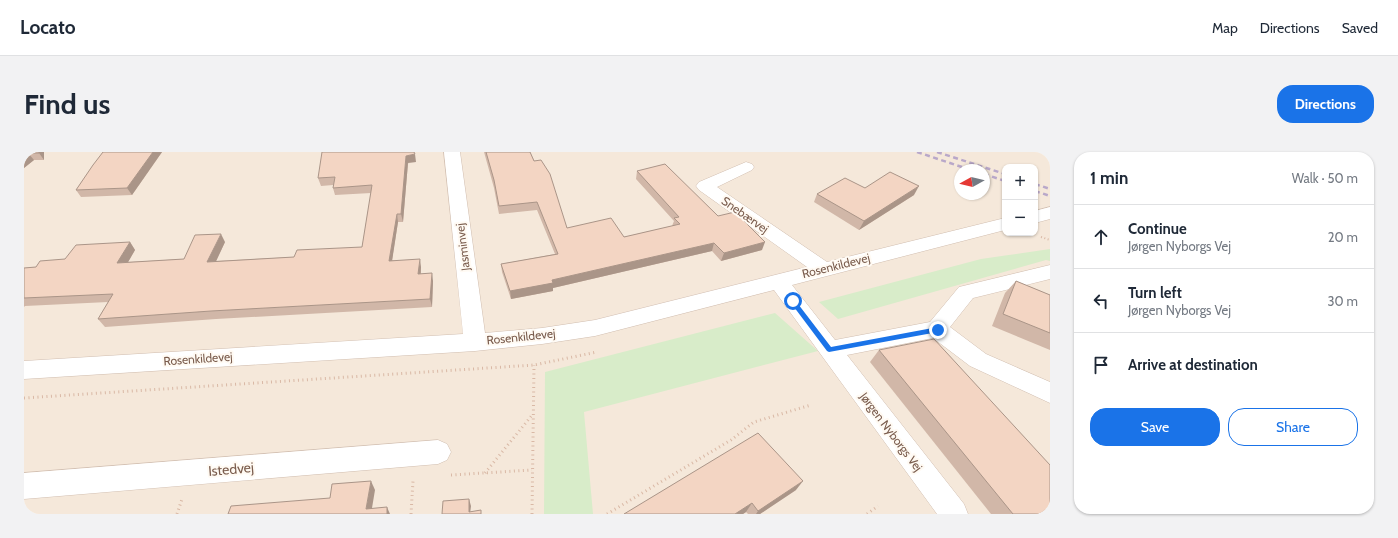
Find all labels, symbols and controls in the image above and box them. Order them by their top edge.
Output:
text: Locato [20,16,76,39]
text: Map [1212,19,1238,37]
text: Directions [1260,19,1320,37]
text: Saved [1342,19,1378,37]
button: Directions [1277,85,1374,123]
text: Find us [24,87,110,121]
north arrow [954,164,990,200]
map controls [1002,164,1038,236]
button: + [1002,164,1038,200]
text: 1 min [1090,168,1128,188]
text: Walk · 50 m [1292,170,1358,186]
street label: Snebærvej [719,193,772,236]
button: − [1002,200,1038,236]
text: Continue [1128,220,1187,238]
street label: Jasminvej [452,222,473,273]
icon: ahead [1090,226,1112,248]
text: 20 m [1328,229,1358,245]
text: Jørgen Nyborgs Vej [1128,238,1231,254]
street label: Rosenkildevej [800,250,871,281]
text: Turn left [1128,284,1182,302]
icon: left [1090,290,1112,312]
route start [784,292,802,310]
text: 30 m [1328,293,1358,309]
text: Jørgen Nyborgs Vej [1128,302,1231,318]
route end [929,321,947,339]
street label: Rosenkildevej [486,325,556,348]
street label: Rosenkildevej [163,349,233,368]
icon: arrive [1090,354,1112,376]
text: Arrive at destination [1128,356,1258,374]
street label: Jørgen Nyborgs Vej [856,388,926,474]
button: Save [1090,408,1220,446]
button: Share [1228,408,1358,446]
street label: Istedvej [207,458,255,480]

